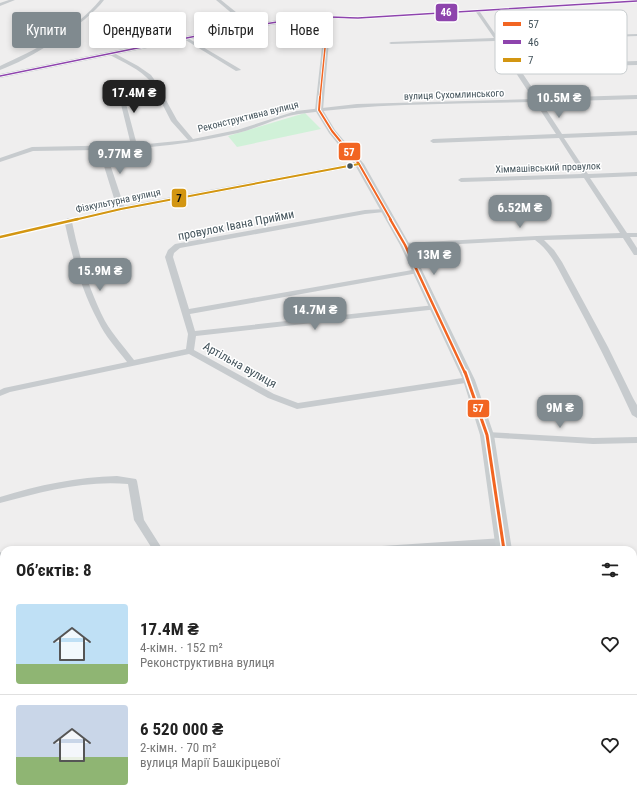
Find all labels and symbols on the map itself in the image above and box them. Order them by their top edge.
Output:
line badge: 46 [435,3,458,22]
text: 46 [440,6,452,19]
legend [495,10,627,74]
text: 57 [528,18,539,31]
text: 46 [528,36,539,49]
text: 7 [528,54,533,67]
pin: 17.4M ₴ [97,80,171,114]
pin: 10.5M ₴ [522,85,596,119]
street label: вулиця Сухомлинського [404,87,504,102]
street label: Реконструктивна вулиця [197,99,300,134]
pin: 9.77M ₴ [83,141,157,175]
line badge: 57 [338,142,361,161]
text: 57 [343,146,355,159]
street label: Хіммашівський провулок [495,160,601,175]
unlabelled marker [345,161,355,171]
street label: Фізкультурна вулиця [74,185,162,215]
line badge: 7 [171,188,187,208]
text: 7 [176,192,182,205]
pin: 6.52M ₴ [483,195,557,229]
street label: провулок Івана Прийми [177,207,295,243]
pin: 13M ₴ [406,242,462,276]
pin: 15.9M ₴ [63,258,137,292]
pin: 14.7M ₴ [278,297,352,331]
street label: Артільна вулиця [201,339,279,391]
pin: 9M ₴ [536,395,584,429]
line badge: 57 [467,399,490,418]
text: 57 [472,402,484,415]

